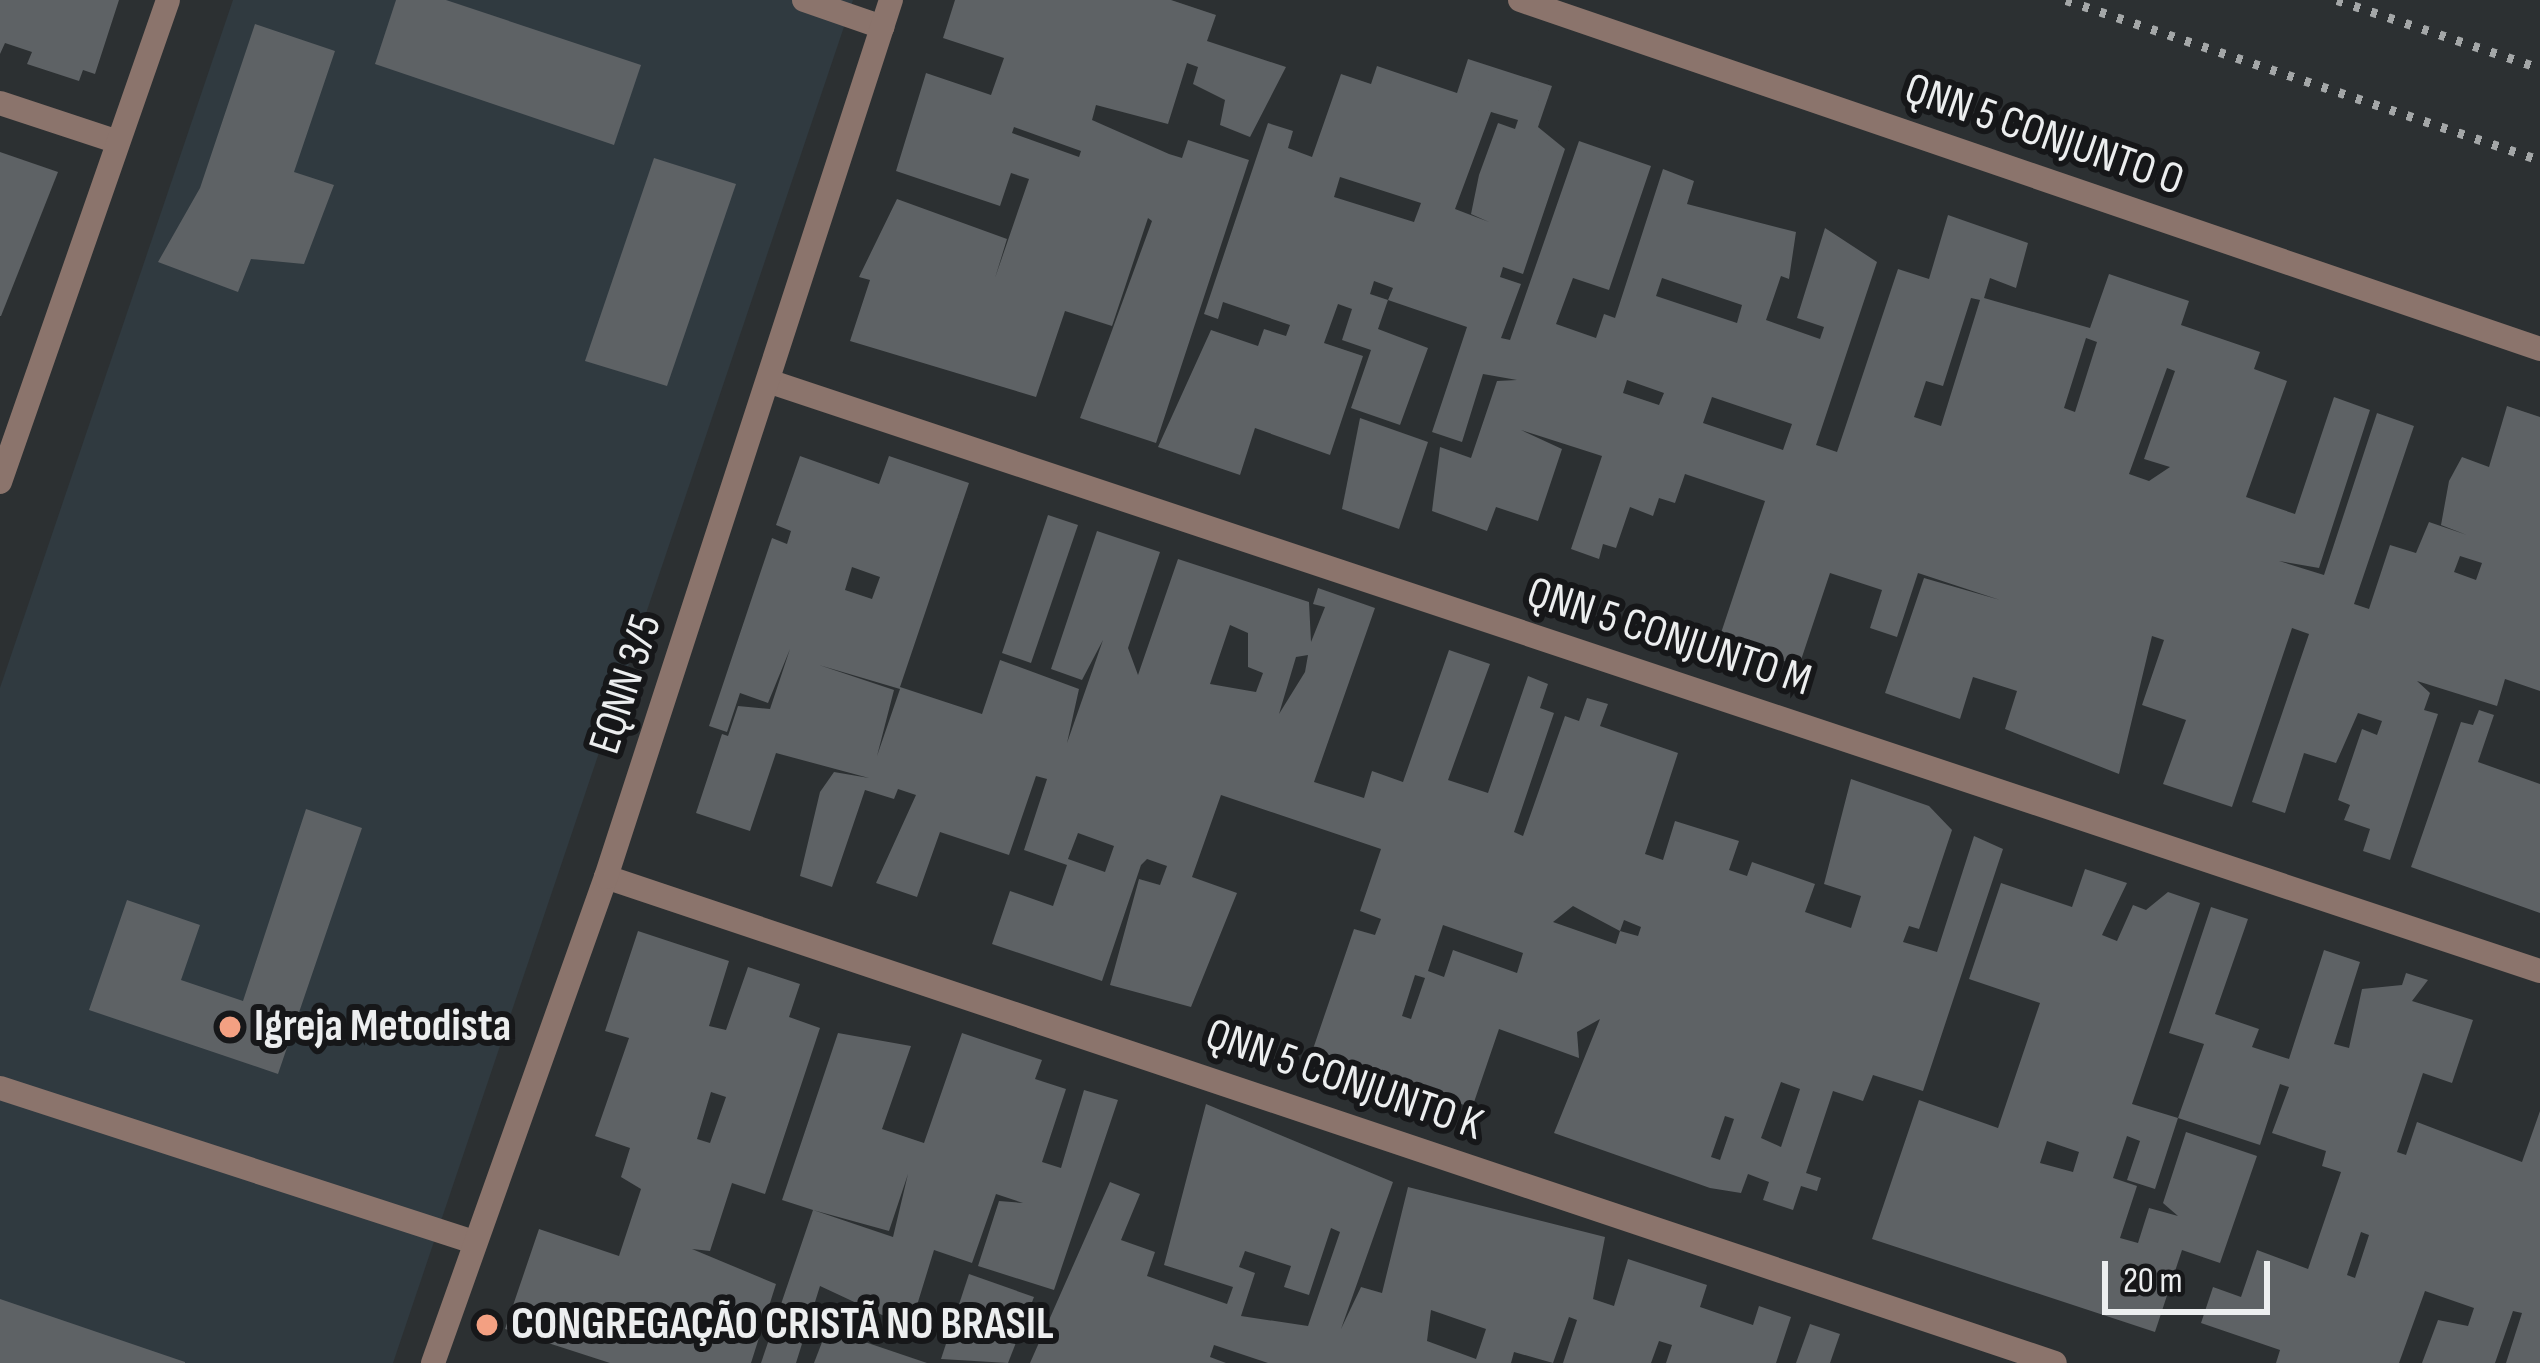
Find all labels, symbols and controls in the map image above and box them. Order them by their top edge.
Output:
street label: QNN 5 CONJUNTO O [1898,62,2190,208]
street label: QNN 5 CONJUNTO M [1520,566,1818,708]
street label: EQNN 3/5 [578,608,674,760]
place label: Igreja Metodista [254,1000,511,1054]
street label: QNN 5 CONJUNTO K [1199,1007,1489,1153]
marker: Igreja Metodista [217,1014,243,1040]
scale bar [2108,1237,2276,1311]
text: 20 m [2123,1260,2183,1303]
place label: CONGREGAÇÃO CRISTÃ NO BRASIL [511,1298,1054,1352]
marker: CONGREGAÇÃO CRISTÃ NO BRASIL [474,1312,500,1338]

